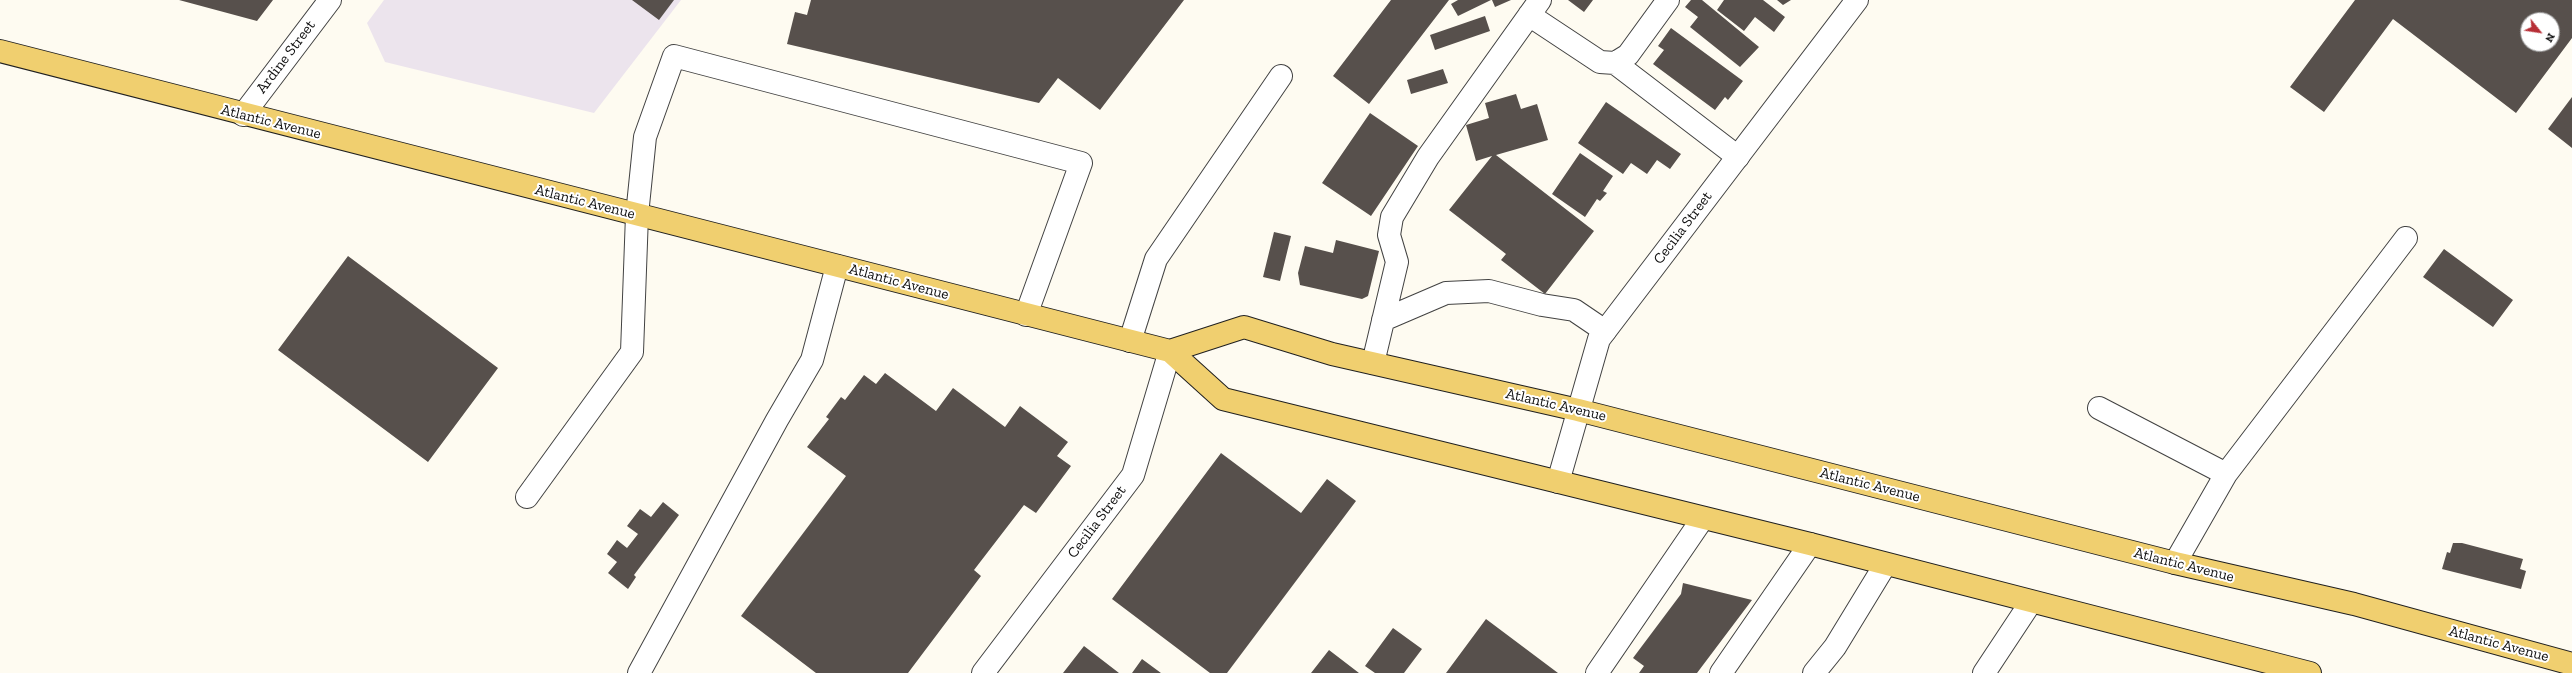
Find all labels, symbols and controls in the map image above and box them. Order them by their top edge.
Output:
north arrow [2520,12,2560,52]
street label: Ardine Street [253,17,319,97]
text: N [2542,31,2558,45]
street label: Atlantic Avenue [219,101,323,143]
street label: Atlantic Avenue [533,181,637,223]
street label: Cecilia Street [1650,188,1716,268]
street label: Atlantic Avenue [847,260,951,304]
street label: Atlantic Avenue [1504,385,1608,425]
street label: Atlantic Avenue [1818,464,1922,506]
street label: Cecilia Street [1064,482,1130,562]
street label: Atlantic Avenue [2132,544,2236,586]
street label: Atlantic Avenue [2447,622,2551,666]

